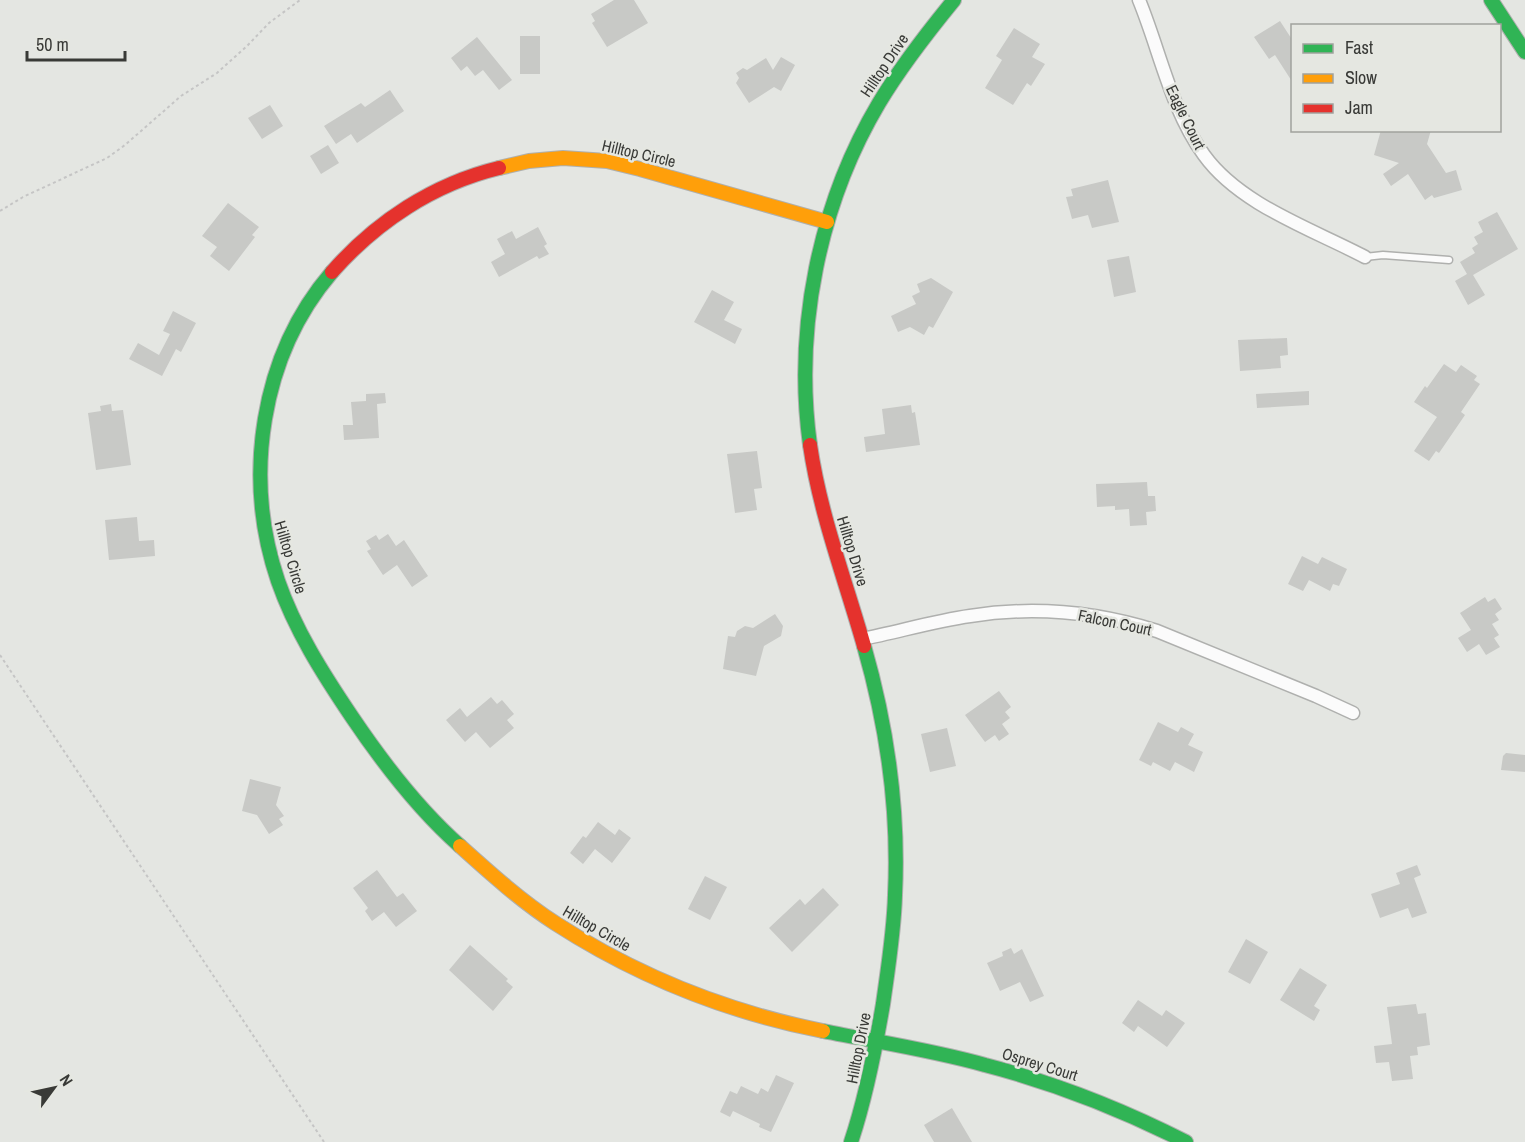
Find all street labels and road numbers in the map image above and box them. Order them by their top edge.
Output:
street label: Hilltop Drive [855,29,913,101]
street label: Eagle Court [1161,81,1211,153]
street label: Hilltop Circle [600,134,678,172]
street label: Hilltop Drive [832,513,874,589]
street label: Hilltop Circle [270,518,312,596]
street label: Falcon Court [1076,603,1154,641]
street label: Hilltop Circle [559,900,635,956]
street label: Hilltop Drive [840,1010,876,1086]
street label: Osprey Court [999,1042,1081,1086]

